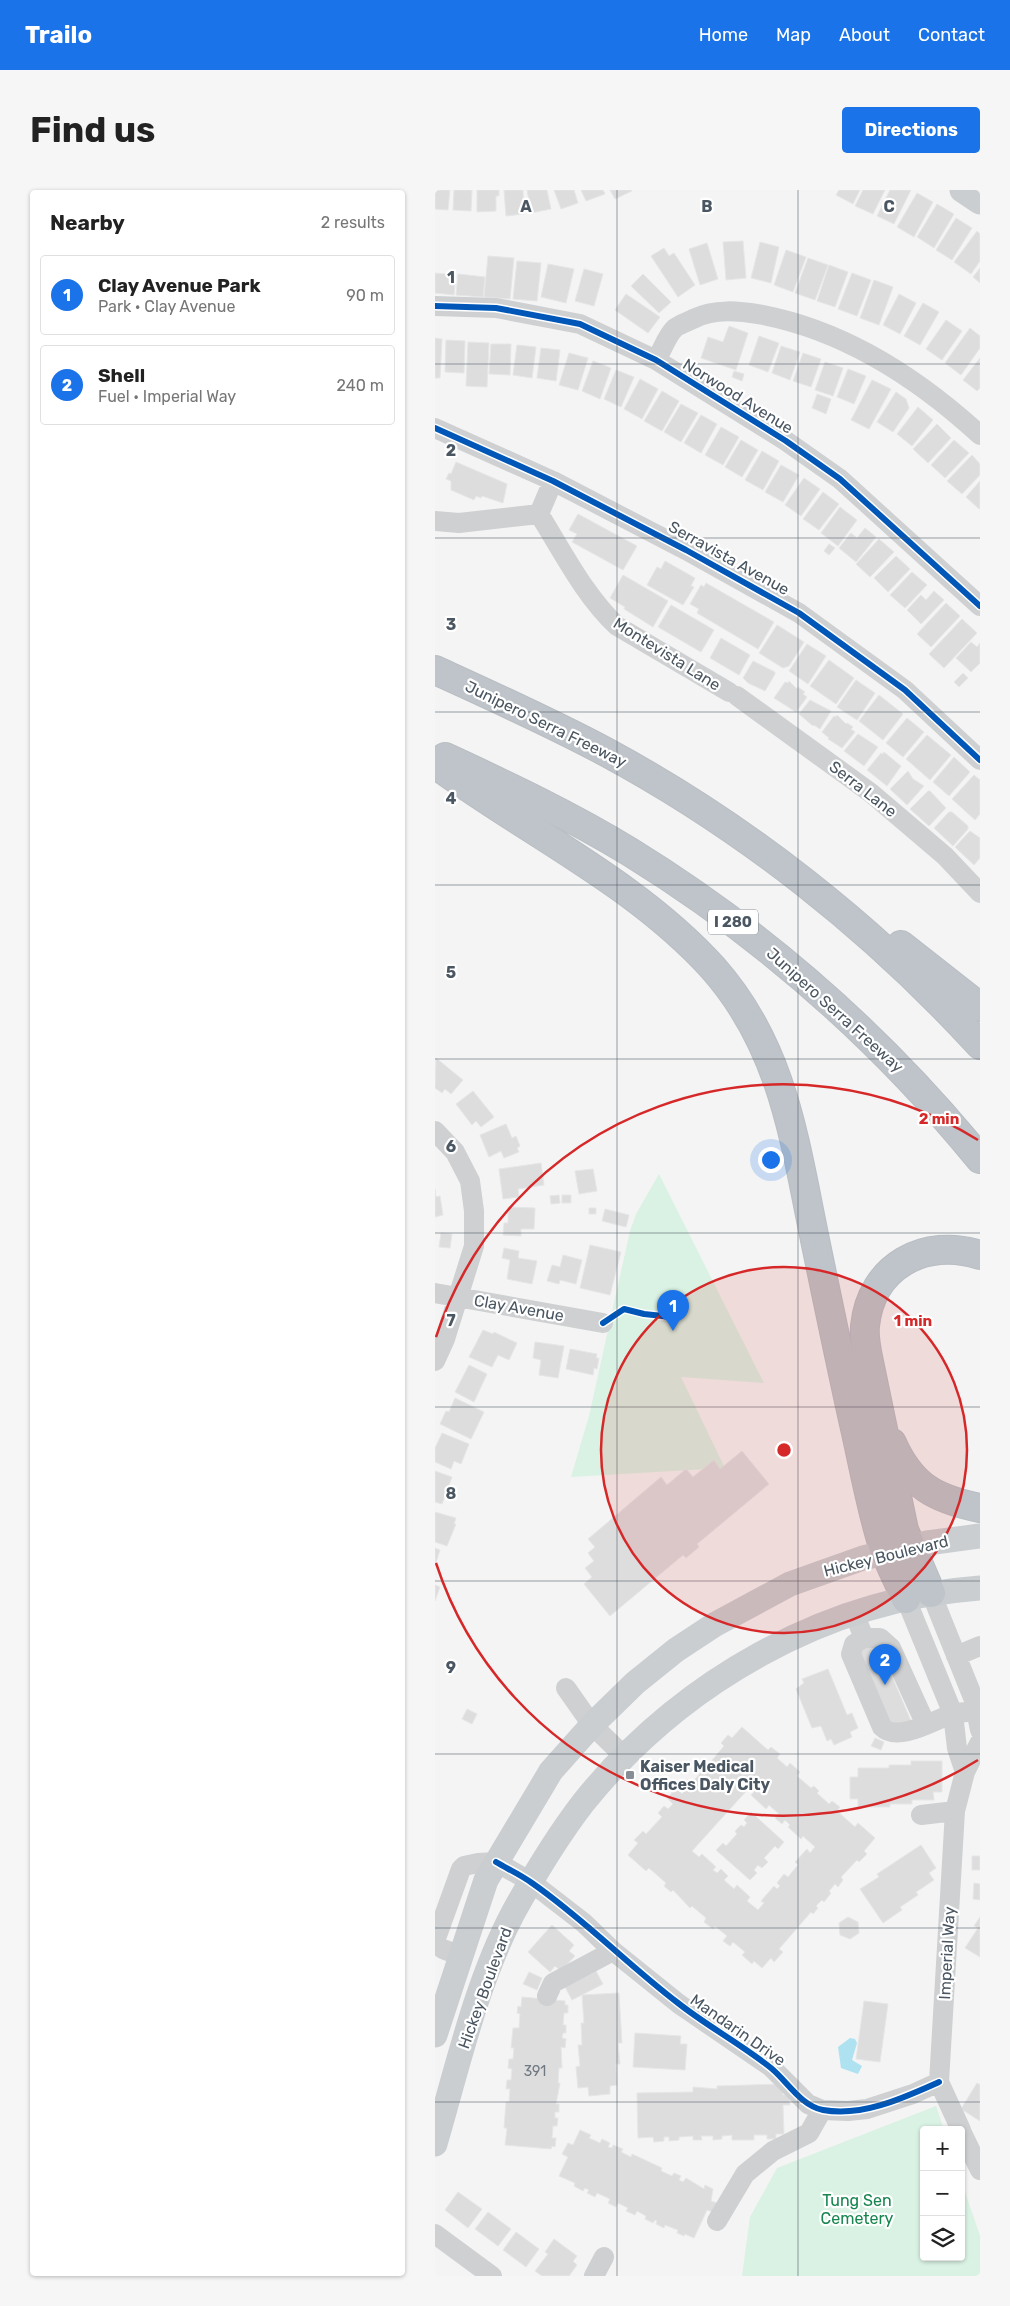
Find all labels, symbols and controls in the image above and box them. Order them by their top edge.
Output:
text: Trailo [25,21,92,49]
text: Home [699,24,748,46]
text: Map [776,24,811,46]
text: About [839,24,890,46]
text: Contact [918,24,985,46]
button: Directions [842,107,980,153]
text: Find us [30,109,155,151]
text: A [520,197,532,216]
text: B [701,197,713,216]
text: C [883,197,895,216]
text: Nearby [50,210,125,235]
text: 2 results [321,213,385,232]
text: 1 [447,268,455,287]
text: Clay Avenue Park [98,274,261,297]
text: 1 [63,286,71,305]
text: 90 m [346,286,384,305]
text: Park · Clay Avenue [98,297,235,316]
street label: Norwood Avenue [679,354,797,438]
text: Shell [98,364,145,387]
text: 2 [62,376,72,395]
text: 240 m [337,376,384,395]
text: Fuel · Imperial Way [98,387,236,406]
text: 2 [446,441,456,460]
street label: Serravista Avenue [665,517,793,599]
street label: Montevista Lane [610,613,724,695]
text: 3 [446,615,456,634]
street label: Junipero Serra Freeway [462,677,630,771]
street label: Serra Lane [826,757,900,821]
text: 4 [446,789,457,808]
road number: I 280 [708,910,758,934]
street label: Junipero Serra Freeway [763,944,907,1076]
text: 5 [446,963,456,982]
text: 2 min [919,1110,959,1128]
text: 6 [446,1137,456,1156]
your location [758,1147,784,1173]
pin: 1 [657,1290,689,1331]
street label: Clay Avenue [472,1291,566,1325]
text: 7 [446,1311,456,1330]
text: 1 min [894,1312,932,1330]
centre of rings [775,1441,793,1459]
text: 8 [446,1484,457,1503]
street label: Hickey Boulevard [822,1531,950,1581]
pin: 2 [869,1644,901,1685]
text: 9 [446,1658,456,1677]
place label: Kaiser Medical Offices Daly City [640,1757,771,1794]
marker: Kaiser Medical Offices Daly City [624,1769,636,1781]
street label: Imperial Way [935,1906,959,2000]
street label: Hickey Boulevard [454,1925,516,2051]
street label: Mandarin Drive [687,1990,789,2070]
house number: 391 [524,2063,546,2080]
map controls [920,2126,965,2261]
button: + [920,2126,965,2171]
button: − [920,2171,965,2216]
park label: Tung Sen Cemetery [821,2191,894,2228]
button: layers [920,2216,965,2261]

